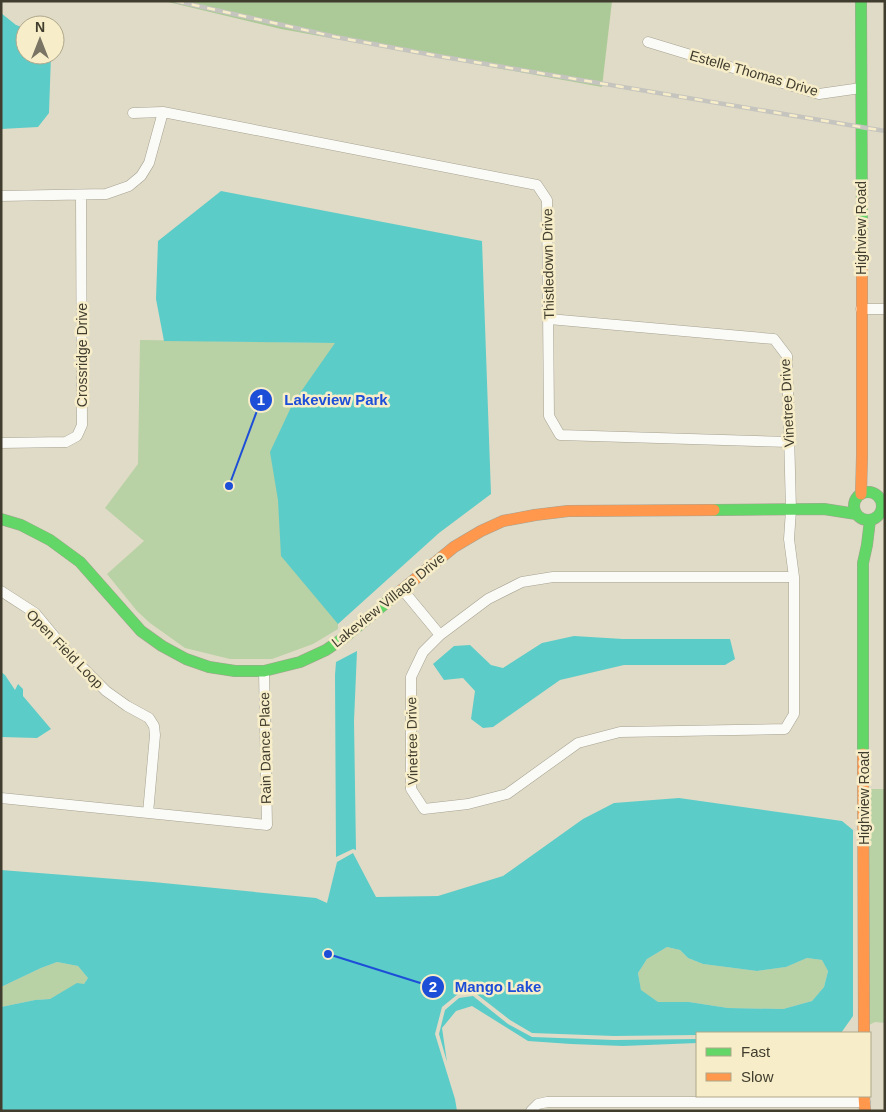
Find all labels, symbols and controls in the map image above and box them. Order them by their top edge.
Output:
north arrow [15,15,65,65]
text: N [35,19,45,35]
street label: Estelle Thomas Drive [688,47,820,99]
street label: Highview Road [853,181,869,275]
street label: Thistledown Drive [539,208,557,320]
street label: Crossridge Drive [74,303,90,407]
street label: Vinetree Drive [777,358,797,448]
callout: Lakeview Park [249,385,397,415]
text: 1 [257,391,265,408]
text: Lakeview Park [284,391,388,408]
street label: Lakeview Village Drive [328,549,448,650]
street label: Open Field Loop [23,606,107,692]
street label: Rain Dance Place [256,692,274,804]
street label: Vinetree Drive [403,696,421,785]
street label: Highview Road [856,751,872,845]
callout: Mango Lake [420,972,552,1002]
text: 2 [429,978,437,995]
text: Mango Lake [455,978,541,995]
legend [696,1032,871,1097]
text: Fast [741,1043,771,1060]
text: Slow [741,1068,774,1085]

